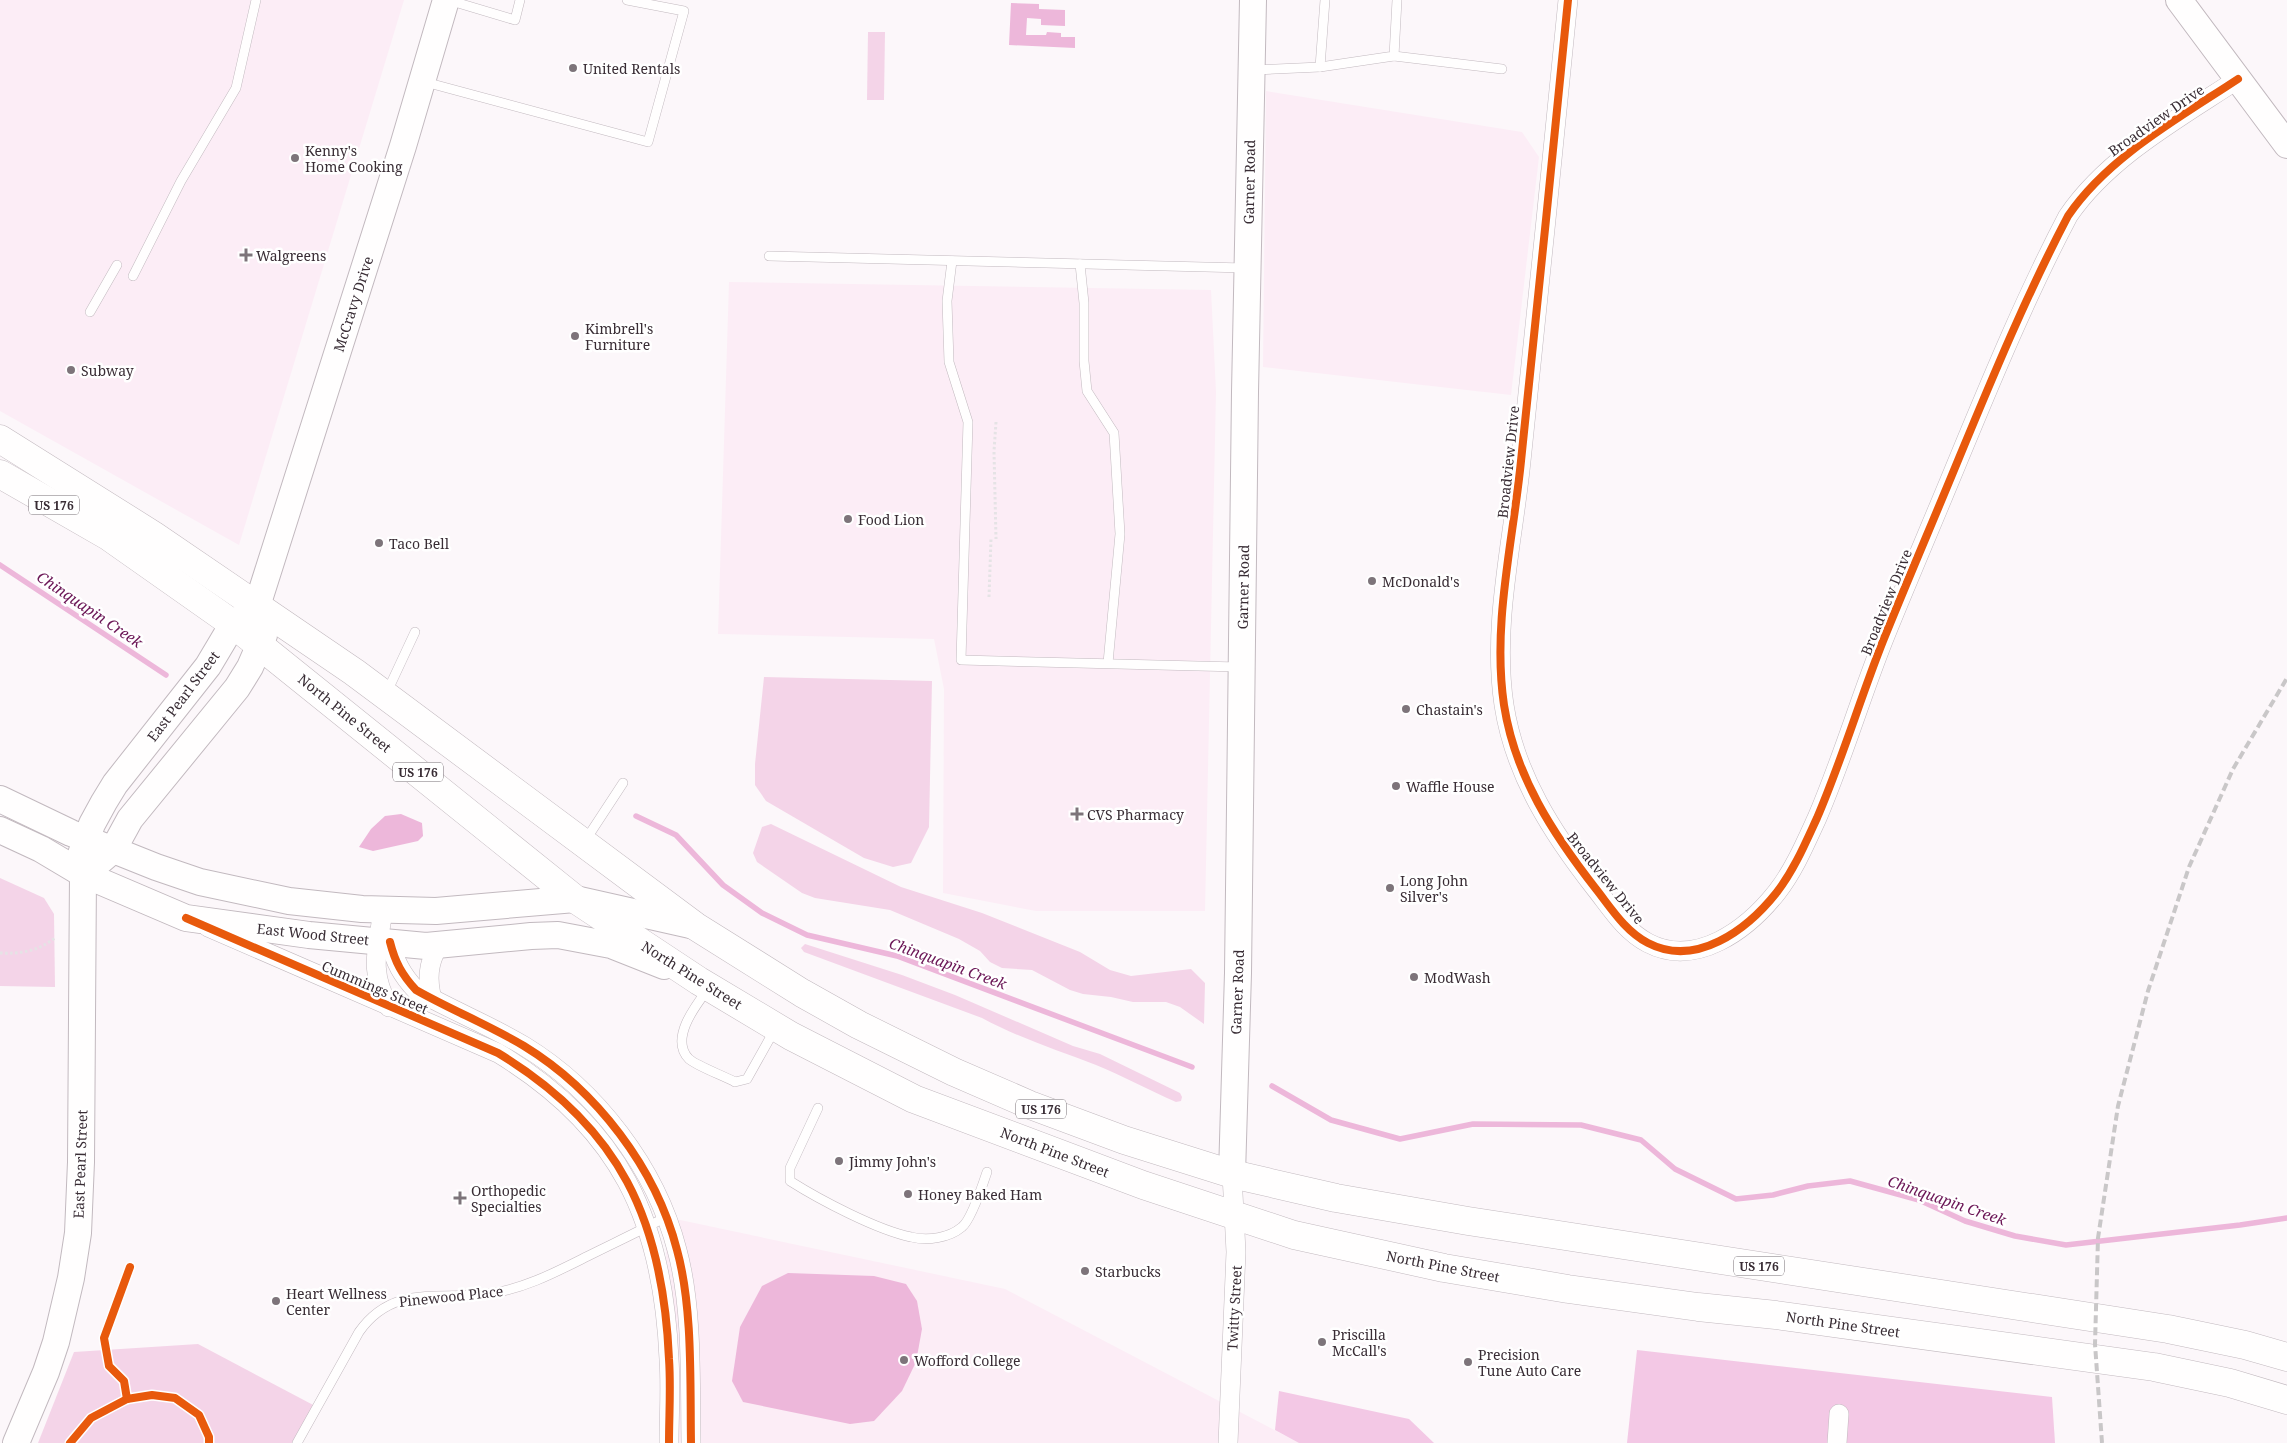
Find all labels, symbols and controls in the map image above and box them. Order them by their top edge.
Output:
place label: United Rentals [583,59,680,78]
marker: United Rentals [567,62,579,74]
street label: Broadview Drive [2104,80,2208,160]
street label: Garner Road [1239,139,1259,225]
place label: Kenny's Home Cooking [305,141,403,176]
marker: Kenny's Home Cooking [289,152,301,164]
place label: Walgreens [256,246,326,265]
marker: Walgreens [240,249,252,261]
street label: McCravy Drive [329,254,377,354]
place label: Kimbrell's Furniture [585,319,653,354]
marker: Kimbrell's Furniture [569,330,581,342]
place label: Subway [81,361,134,380]
marker: Subway [65,364,77,376]
street label: Broadview Drive [1493,405,1523,519]
road number: US 176 [29,496,79,514]
place label: Food Lion [858,510,924,529]
marker: Food Lion [842,513,854,525]
place label: Taco Bell [389,534,450,553]
marker: Taco Bell [373,537,385,549]
street label: Garner Road [1233,544,1253,630]
street label: Broadview Drive [1856,546,1916,658]
water label: Chinquapin Creek [33,566,147,652]
place label: McDonald's [1382,572,1460,591]
marker: McDonald's [1366,575,1378,587]
street label: East Pearl Street [143,647,223,745]
street label: North Pine Street [294,669,396,757]
place label: Chastain's [1416,700,1483,719]
marker: Chastain's [1400,703,1412,715]
road number: US 176 [393,762,443,782]
place label: Waffle House [1406,777,1495,796]
marker: Waffle House [1390,780,1402,792]
place label: CVS Pharmacy [1087,805,1184,824]
marker: CVS Pharmacy [1071,808,1083,820]
street label: Broadview Drive [1563,828,1649,928]
place label: Long John Silver's [1400,871,1468,906]
marker: Long John Silver's [1384,882,1396,894]
street label: East Wood Street [256,919,370,949]
water label: Chinquapin Creek [887,932,1010,994]
street label: North Pine Street [638,936,746,1014]
street label: Garner Road [1226,949,1248,1035]
street label: Cummings Street [319,956,431,1018]
place label: ModWash [1424,968,1491,987]
marker: ModWash [1408,971,1420,983]
road number: US 176 [1016,1100,1066,1118]
street label: East Pearl Street [69,1109,91,1219]
street label: North Pine Street [998,1123,1112,1181]
place label: Jimmy John's [848,1152,936,1171]
marker: Jimmy John's [833,1155,845,1167]
water label: Chinquapin Creek [1885,1170,2009,1230]
place label: Orthopedic Specialties [471,1181,546,1216]
place label: Honey Baked Ham [918,1185,1042,1204]
marker: Honey Baked Ham [902,1188,914,1200]
marker: Orthopedic Specialties [453,1191,467,1205]
street label: North Pine Street [1385,1246,1501,1286]
road number: US 176 [1734,1256,1784,1276]
place label: Starbucks [1095,1262,1161,1281]
marker: Starbucks [1079,1265,1091,1277]
street label: Twitty Street [1222,1265,1246,1351]
street label: Pinewood Place [398,1281,504,1311]
place label: Heart Wellness Center [286,1284,387,1319]
marker: Heart Wellness Center [270,1295,282,1307]
street label: North Pine Street [1785,1307,1901,1341]
place label: Priscilla McCall's [1332,1325,1387,1360]
marker: Priscilla McCall's [1316,1336,1328,1348]
place label: Precision Tune Auto Care [1478,1345,1581,1380]
place label: Wofford College [914,1351,1021,1370]
marker: Wofford College [898,1354,910,1366]
marker: Precision Tune Auto Care [1462,1356,1474,1368]

